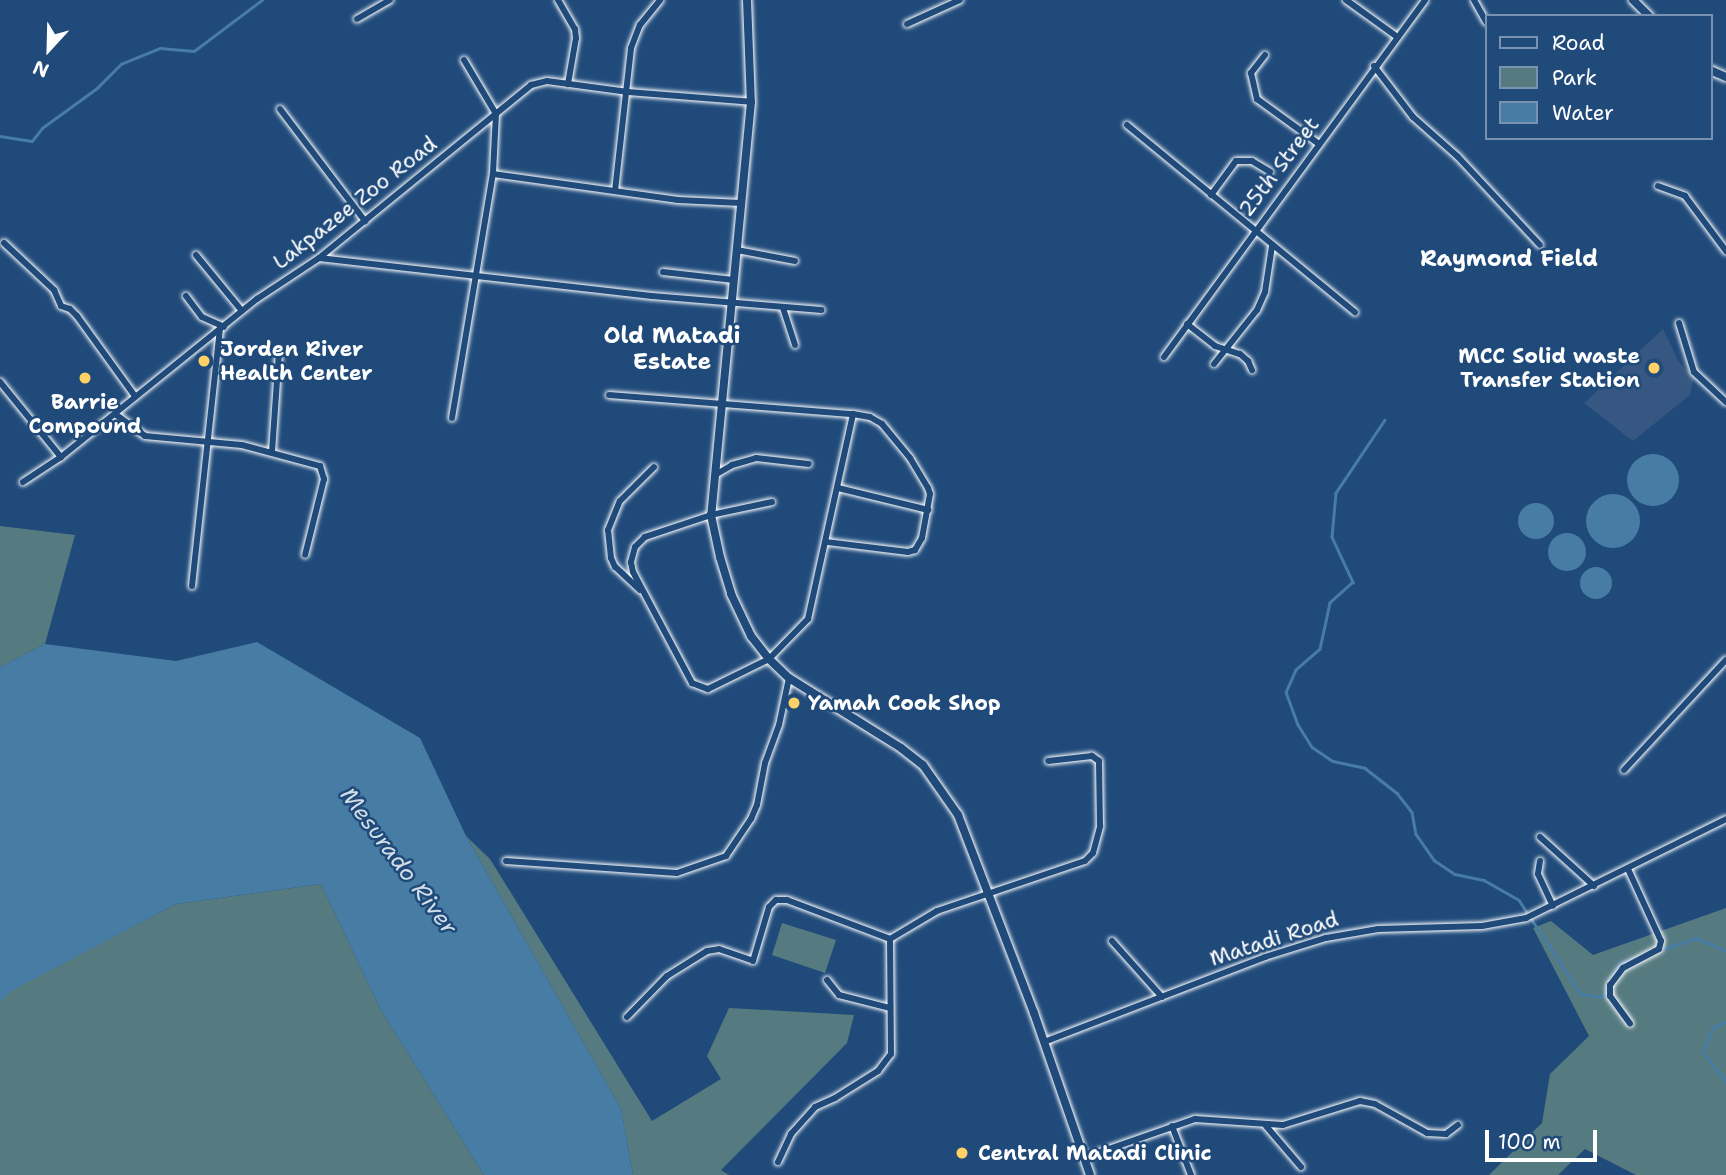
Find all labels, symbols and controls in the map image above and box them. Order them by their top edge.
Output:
north arrow [14,14,84,84]
legend [1484,14,1712,140]
text: Road [1552,29,1605,57]
text: N [29,55,53,83]
text: Park [1552,64,1597,92]
text: Water [1552,99,1614,127]
street label: 25th Street [1233,112,1325,222]
street label: Lakpazee Zoo Road [268,131,442,275]
district label: Raymond Field [1420,244,1598,272]
district label: Old Matadi Estate [603,321,741,375]
place label: Jorden River Health Center [220,336,373,386]
place label: MCC Solid waste Transfer Station [1458,343,1640,393]
marker: Jorden River Health Center [194,351,214,371]
marker: MCC Solid waste Transfer Station [1646,360,1662,376]
marker: Barrie Compound [77,370,93,386]
place label: Barrie Compound [29,389,141,439]
place label: Yamah Cook Shop [808,690,1001,716]
marker: Yamah Cook Shop [786,695,802,711]
water label: Mesurado River [335,782,463,940]
street label: Matadi Road [1207,906,1341,972]
scale bar [1488,1116,1600,1160]
text: 100 m [1498,1128,1561,1156]
place label: Central Matadi Clinic [978,1140,1212,1166]
marker: Central Matadi Clinic [952,1143,972,1163]

